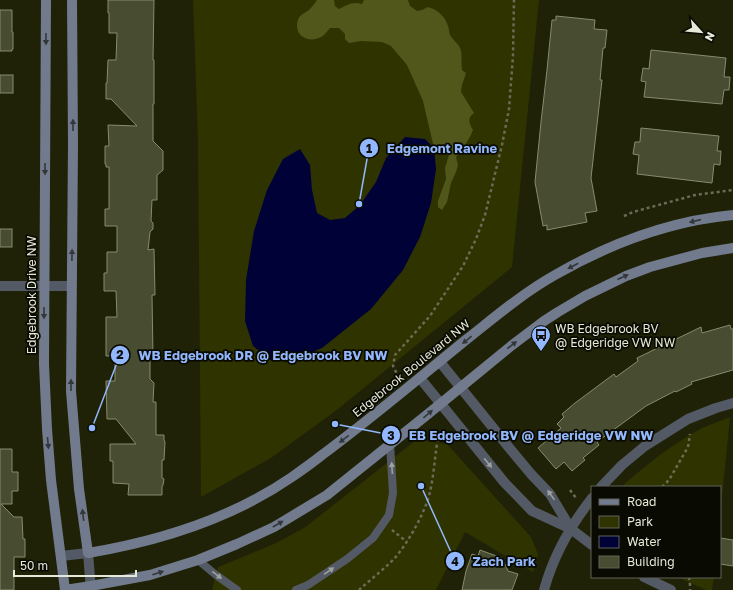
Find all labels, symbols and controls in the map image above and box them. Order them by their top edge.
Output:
north arrow [681,12,721,52]
text: N [703,30,718,43]
one-way arrow [43,33,49,46]
one-way arrow [70,118,76,131]
callout: Edgemont Ravine [359,136,506,161]
text: Edgemont Ravine [387,140,497,156]
text: 1 [366,141,372,156]
one-way arrow [42,163,48,176]
one-way arrow [688,219,701,225]
street label: Edgebrook Drive NW [24,235,39,354]
one-way arrow [69,248,75,261]
one-way arrow [567,262,579,269]
one-way arrow [617,274,629,280]
one-way arrow [41,307,47,320]
street label: Edgebrook Boulevard NW [349,316,473,420]
place label: WB Edgebrook BV @ Edgeridge VW NW [555,321,676,350]
bus stop icon: WB Edgebrook BV @ Edgeridge VW NW [530,324,552,352]
one-way arrow [461,335,472,344]
one-way arrow [507,341,518,349]
callout: WB Edgebrook DR @ Edgebrook BV NW [110,342,395,367]
text: 2 [116,347,124,362]
text: WB Edgebrook DR @ Edgebrook BV NW [138,347,388,363]
one-way arrow [68,378,74,391]
one-way arrow [423,409,433,418]
callout: EB Edgebrook BV @ Edgeridge VW NW [381,423,661,448]
text: EB Edgebrook BV @ Edgeridge VW NW [409,427,653,443]
text: 3 [387,428,395,443]
one-way arrow [338,435,349,443]
one-way arrow [45,437,51,449]
one-way arrow [484,457,493,468]
one-way arrow [388,462,395,474]
legend [591,486,721,578]
one-way arrow [547,490,555,501]
text: Road [627,494,656,509]
one-way arrow [80,508,86,521]
text: Park [627,514,653,529]
one-way arrow [273,520,283,528]
text: Water [627,534,661,549]
callout: Zach Park [445,549,544,574]
scale bar [14,552,136,578]
text: Zach Park [473,553,536,569]
text: 4 [451,554,459,569]
text: Building [627,554,675,569]
text: 50 m [20,558,48,573]
one-way arrow [324,567,335,575]
one-way arrow [153,570,165,576]
one-way arrow [212,571,223,580]

